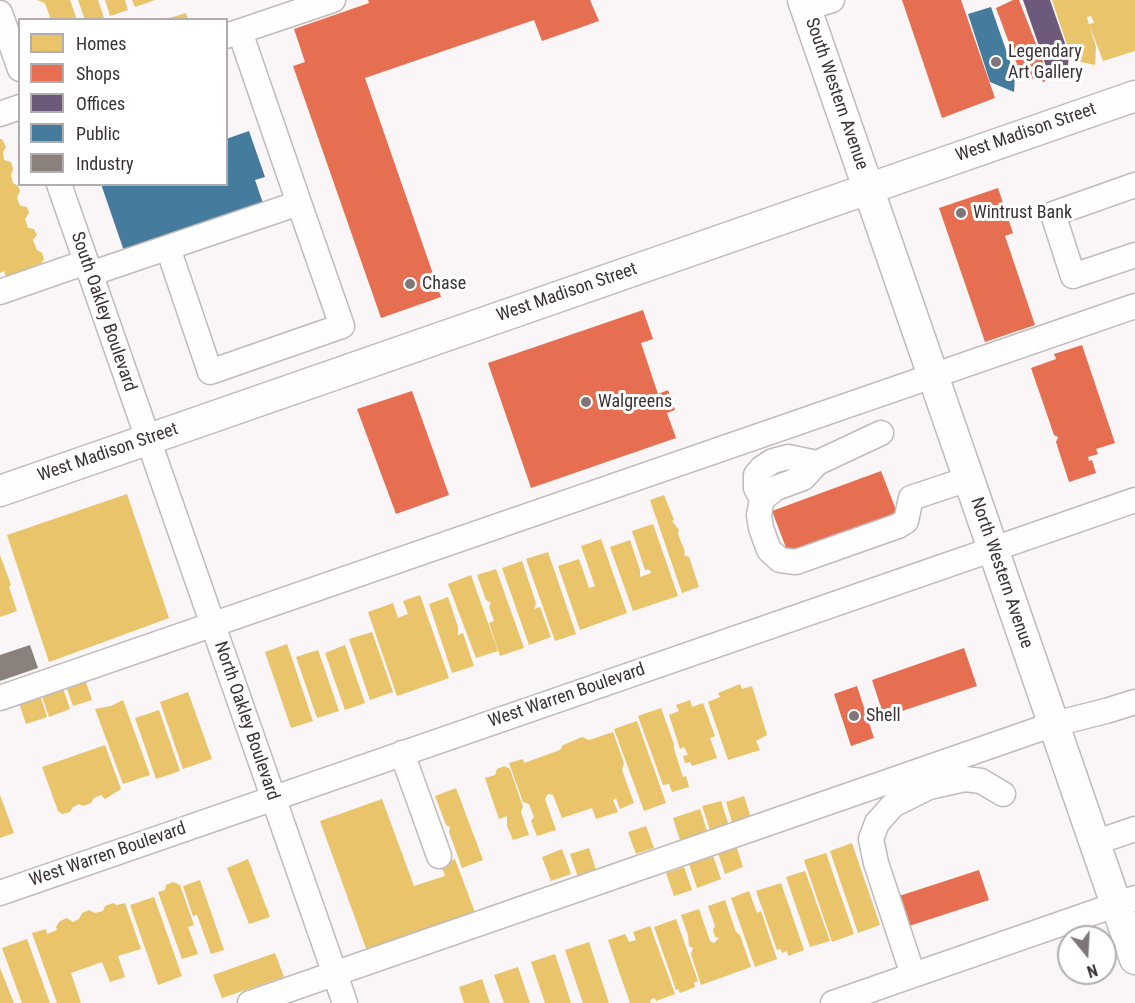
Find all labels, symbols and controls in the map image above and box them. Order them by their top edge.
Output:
street label: South Western Avenue [800,15,872,173]
legend [18,18,228,186]
text: Homes [76,33,126,54]
place label: Legendary Art Gallery [1008,41,1083,84]
marker: Legendary Art Gallery [989,55,1003,69]
text: Shops [76,63,120,84]
text: Offices [76,93,125,114]
street label: West Madison Street [953,99,1099,167]
text: Public [76,123,120,144]
text: Industry [76,153,134,174]
place label: Wintrust Bank [973,202,1072,224]
marker: Wintrust Bank [954,206,968,220]
street label: South Oakley Boulevard [66,229,140,395]
street label: West Madison Street [494,259,640,327]
place label: Chase [422,273,466,295]
marker: Chase [403,277,417,291]
place label: Walgreens [598,391,672,413]
marker: Walgreens [579,395,593,409]
street label: West Madison Street [35,419,181,487]
street label: North Western Avenue [965,495,1037,651]
street label: North Oakley Boulevard [209,639,283,803]
street label: West Warren Boulevard [486,659,648,733]
place label: Shell [866,705,901,727]
marker: Shell [847,709,861,723]
street label: West Warren Boulevard [27,818,189,892]
north arrow [1057,925,1117,985]
text: N [1085,960,1100,981]

